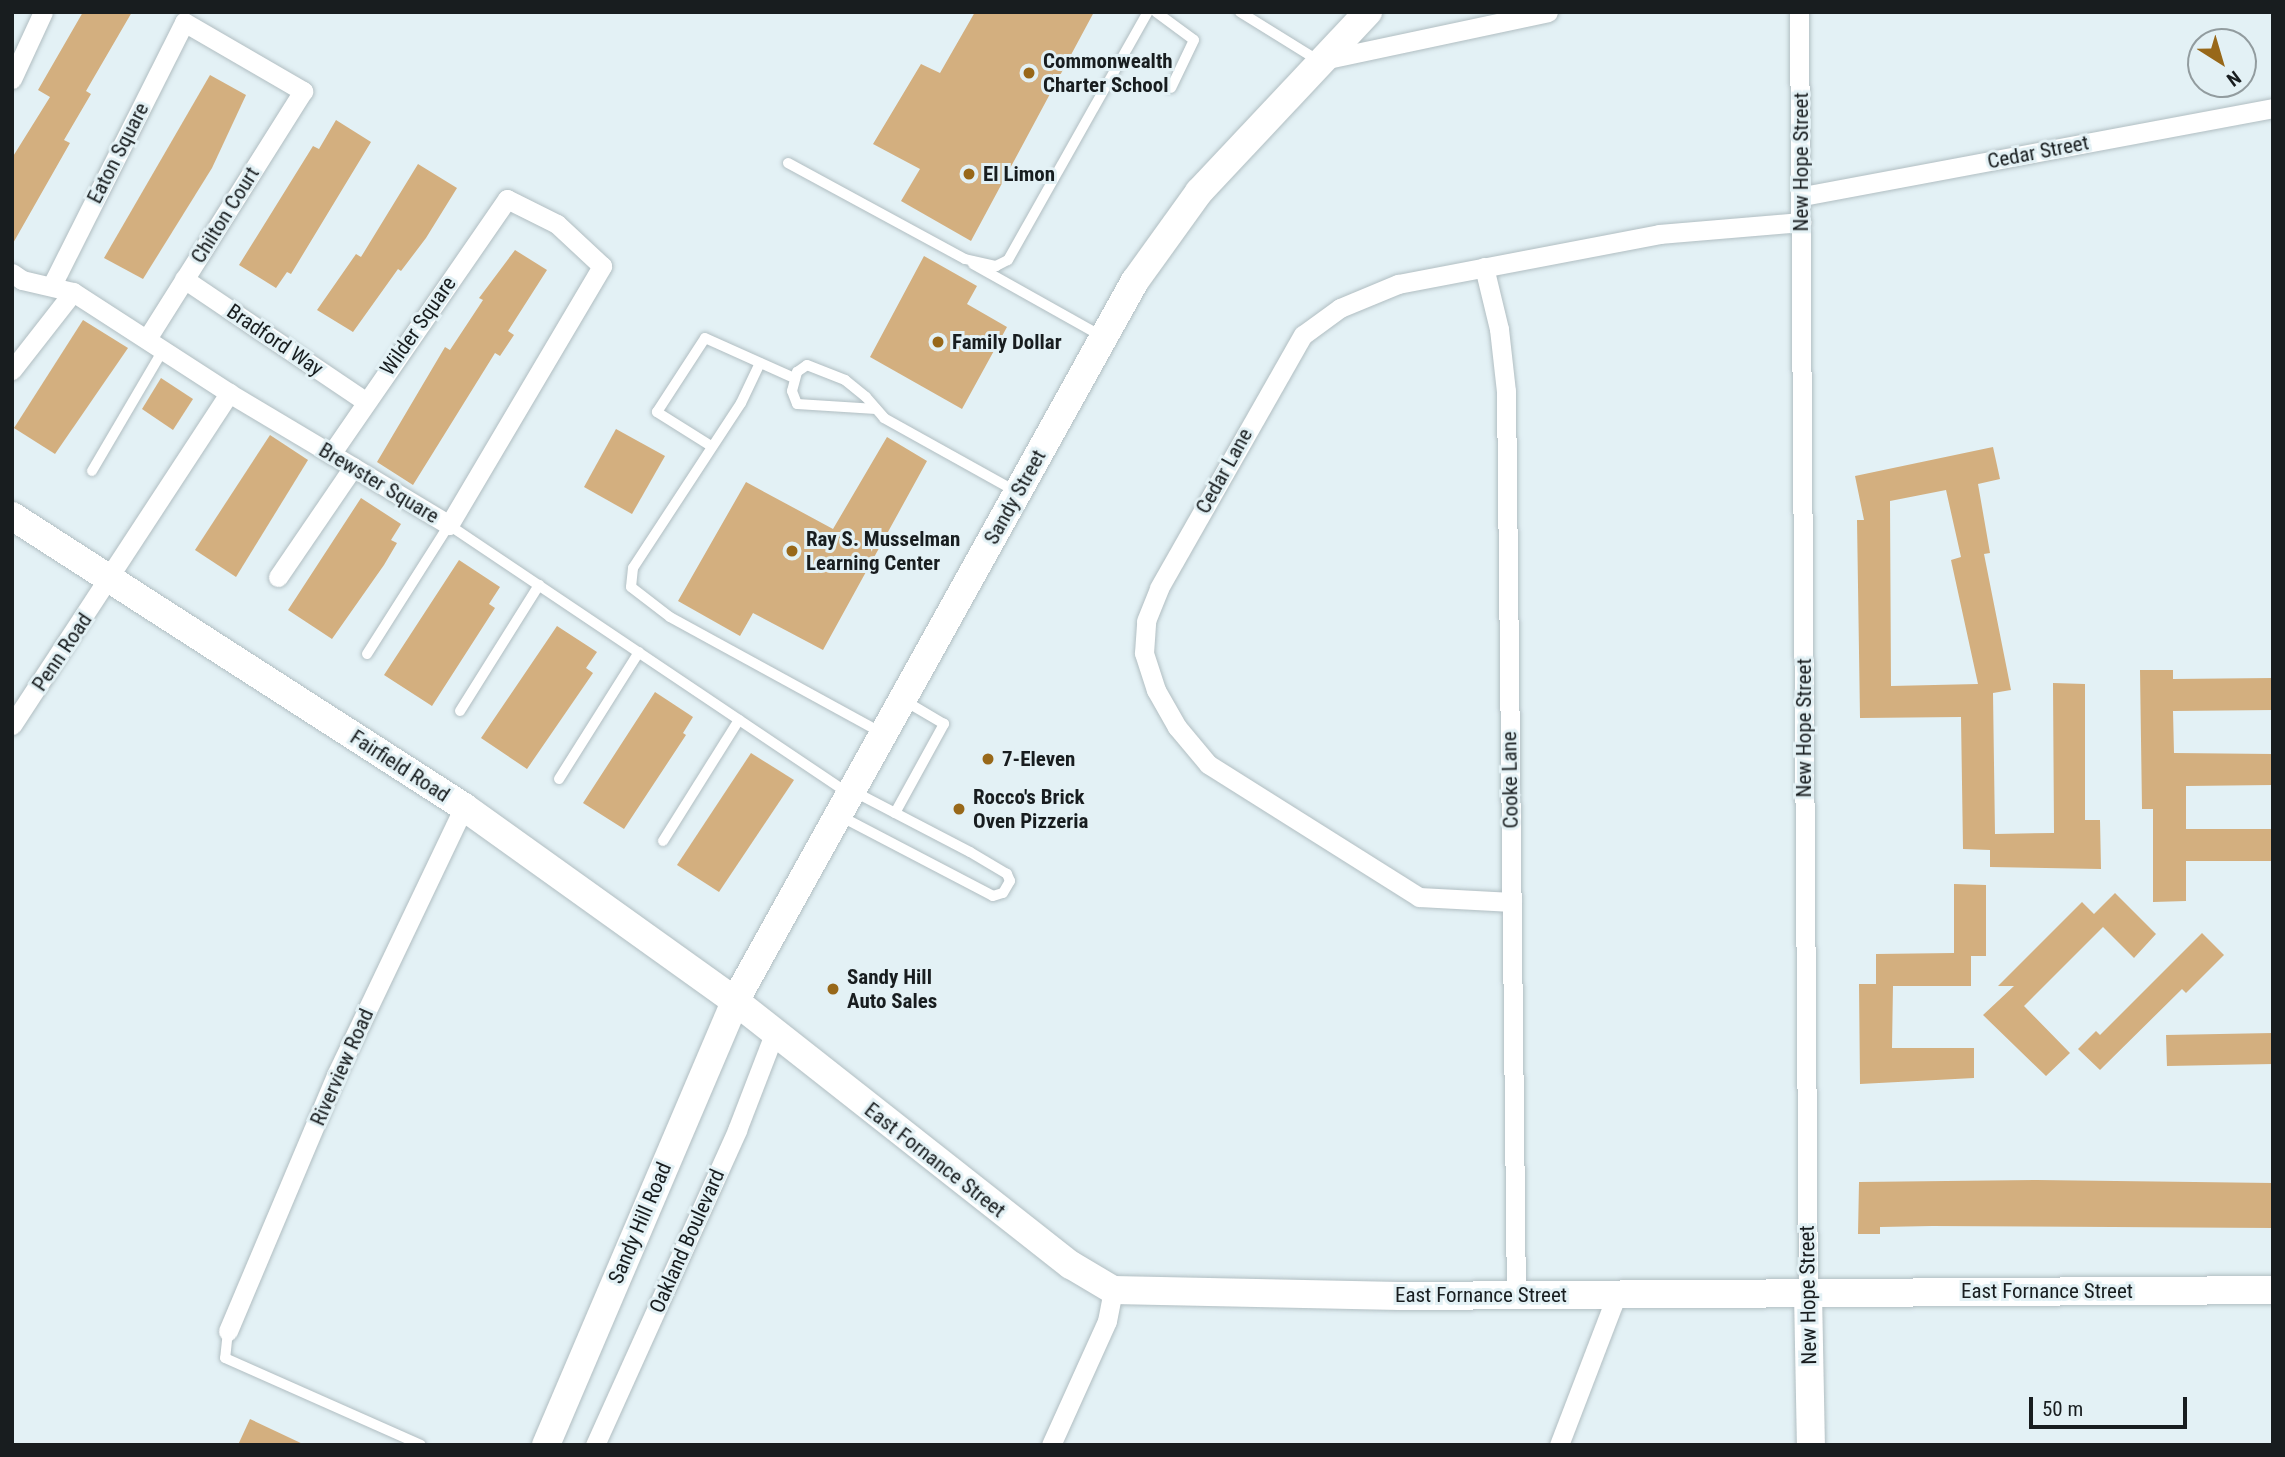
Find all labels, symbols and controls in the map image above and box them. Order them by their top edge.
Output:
north arrow [2187,28,2257,98]
place label: Commonwealth Charter School [1043,48,1173,98]
marker: Commonwealth Charter School [1021,65,1037,81]
text: N [2222,66,2245,91]
street label: New Hope Street [1788,92,1814,232]
street label: Eaton Square [82,98,154,208]
street label: Cedar Street [1985,130,2091,174]
place label: El Limon [983,161,1055,187]
street label: Chilton Court [185,162,265,268]
marker: El Limon [961,166,977,182]
street label: Wilder Square [375,272,461,380]
street label: Bradford Way [222,299,328,381]
place label: Family Dollar [952,329,1062,355]
marker: Family Dollar [930,334,946,350]
street label: Cedar Lane [1190,424,1258,518]
street label: Brewster Square [314,437,444,529]
street label: Sandy Street [979,445,1051,549]
place label: Ray S. Musselman Learning Center [806,526,960,576]
marker: Ray S. Musselman Learning Center [784,543,800,559]
street label: Penn Road [27,608,97,696]
street label: New Hope Street [1791,658,1817,798]
street label: Fairfield Road [346,725,454,807]
street label: Cooke Lane [1497,731,1523,829]
place label: 7-Eleven [1002,746,1075,772]
marker: 7-Eleven [980,751,996,767]
place label: Rocco's Brick Oven Pizzeria [973,784,1088,834]
marker: Rocco's Brick Oven Pizzeria [951,801,967,817]
place label: Sandy Hill Auto Sales [847,964,937,1014]
marker: Sandy Hill Auto Sales [825,981,841,997]
street label: Riverview Road [305,1005,379,1129]
street label: East Fornance Street [860,1097,1010,1223]
street label: Sandy Hill Road [603,1158,677,1288]
street label: Oakland Boulevard [644,1165,730,1317]
street label: New Hope Street [1794,1225,1822,1365]
street label: East Fornance Street [1961,1278,2133,1304]
street label: East Fornance Street [1395,1282,1567,1308]
scale bar [2033,1384,2190,1428]
text: 50 m [2042,1397,2083,1421]

